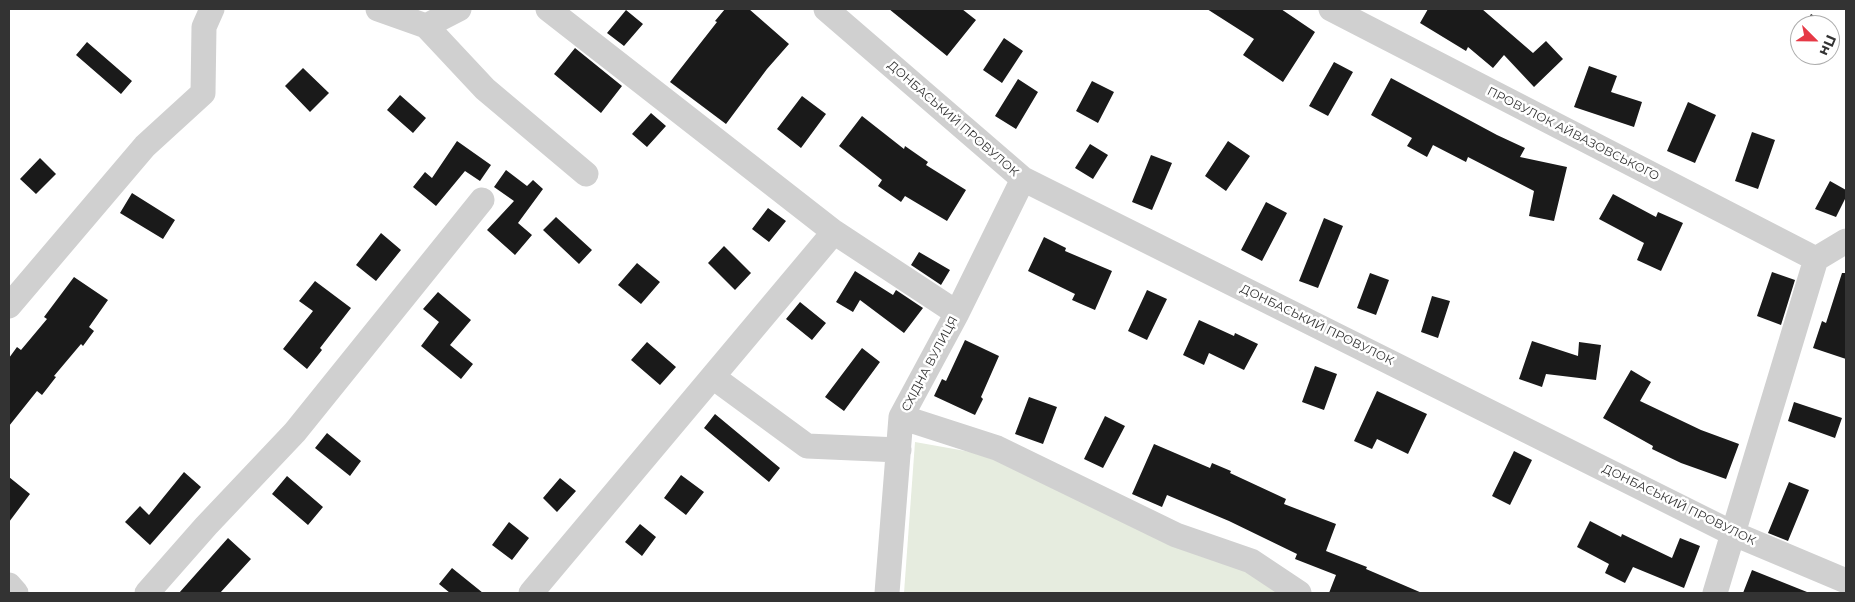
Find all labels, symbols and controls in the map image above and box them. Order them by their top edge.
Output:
north arrow [1790,15,1840,65]
text: Пн [1815,32,1840,59]
street label: ДОНБАСЬКИЙ ПРОВУЛОК [885,58,1021,180]
street label: ПРОВУЛОК АЙВАЗОВСЬКОГО [1485,84,1661,184]
street label: ДОНБАСЬКИЙ ПРОВУЛОК [1238,282,1396,368]
street label: СХІДНА ВУЛИЦЯ [899,314,961,414]
street label: ДОНБАСЬКИЙ ПРОВУЛОК [1600,462,1758,548]

